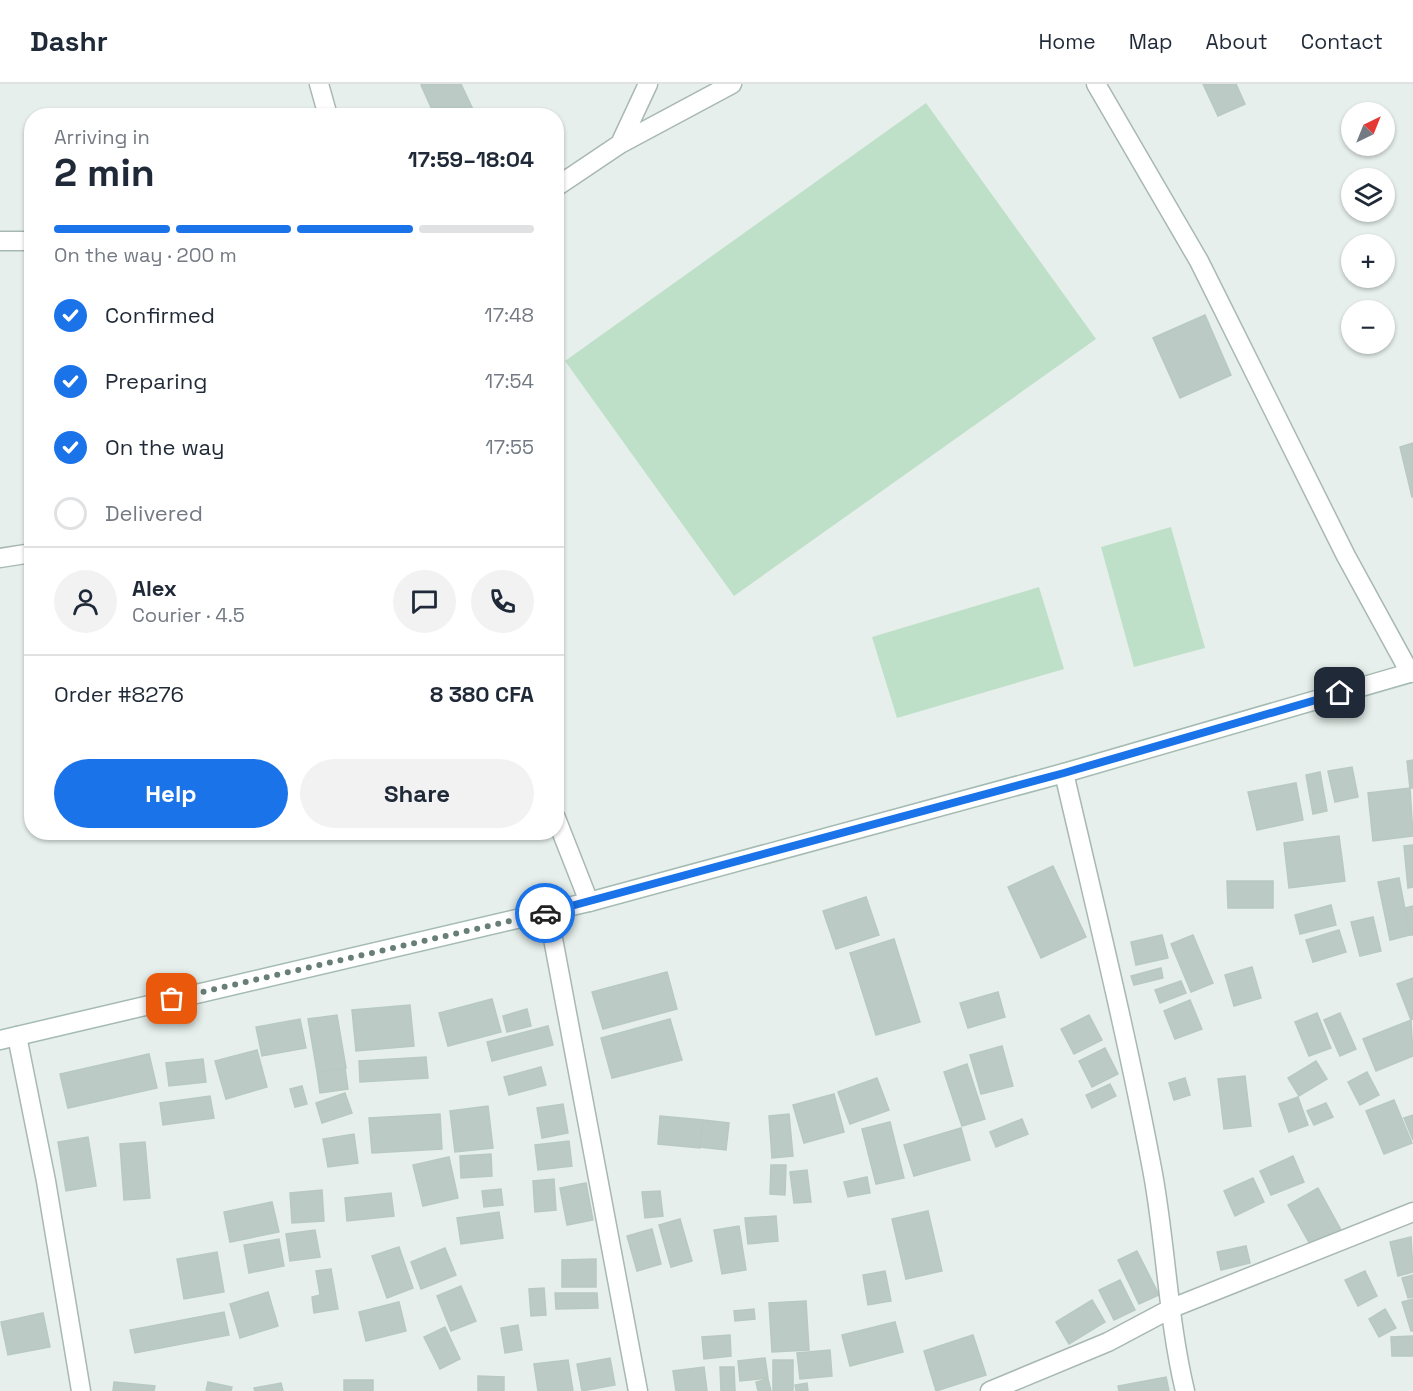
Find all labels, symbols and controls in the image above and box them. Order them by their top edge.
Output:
text: Dashr [30,23,108,59]
text: Home [1038,28,1096,55]
text: Map [1129,28,1173,55]
text: About [1206,28,1268,55]
text: Contact [1301,28,1383,55]
north arrow [1341,102,1395,156]
map controls [1341,102,1395,354]
text: Arriving in [54,124,150,150]
text: 17:59–18:04 [408,145,534,173]
text: 2 min [54,148,155,197]
button: layers [1341,168,1395,222]
button: + [1341,234,1395,288]
text: On the way · 200 m [54,242,237,268]
icon: check [54,299,87,332]
button: − [1341,300,1395,354]
text: Confirmed [105,301,215,329]
text: 17:48 [484,302,534,328]
icon: check [54,365,87,398]
text: Preparing [105,367,207,395]
text: 17:54 [485,368,534,394]
icon: check [54,431,87,464]
text: On the way [105,433,224,461]
text: 17:55 [485,434,534,460]
text: Delivered [105,499,203,527]
button: person [54,570,117,633]
button: chat [393,570,456,633]
button: phone [471,570,534,633]
text: Alex [132,574,177,602]
text: Courier · 4.5 [132,602,245,628]
pin [1314,667,1365,718]
icon: home [1323,676,1356,709]
text: Order #8276 [54,680,184,708]
text: 8 380 CFA [430,680,534,708]
button: Help [54,759,288,828]
button: Share [300,759,534,828]
courier [515,883,575,943]
icon: car [529,897,562,930]
pin [146,973,197,1024]
icon: bag [155,982,188,1015]

